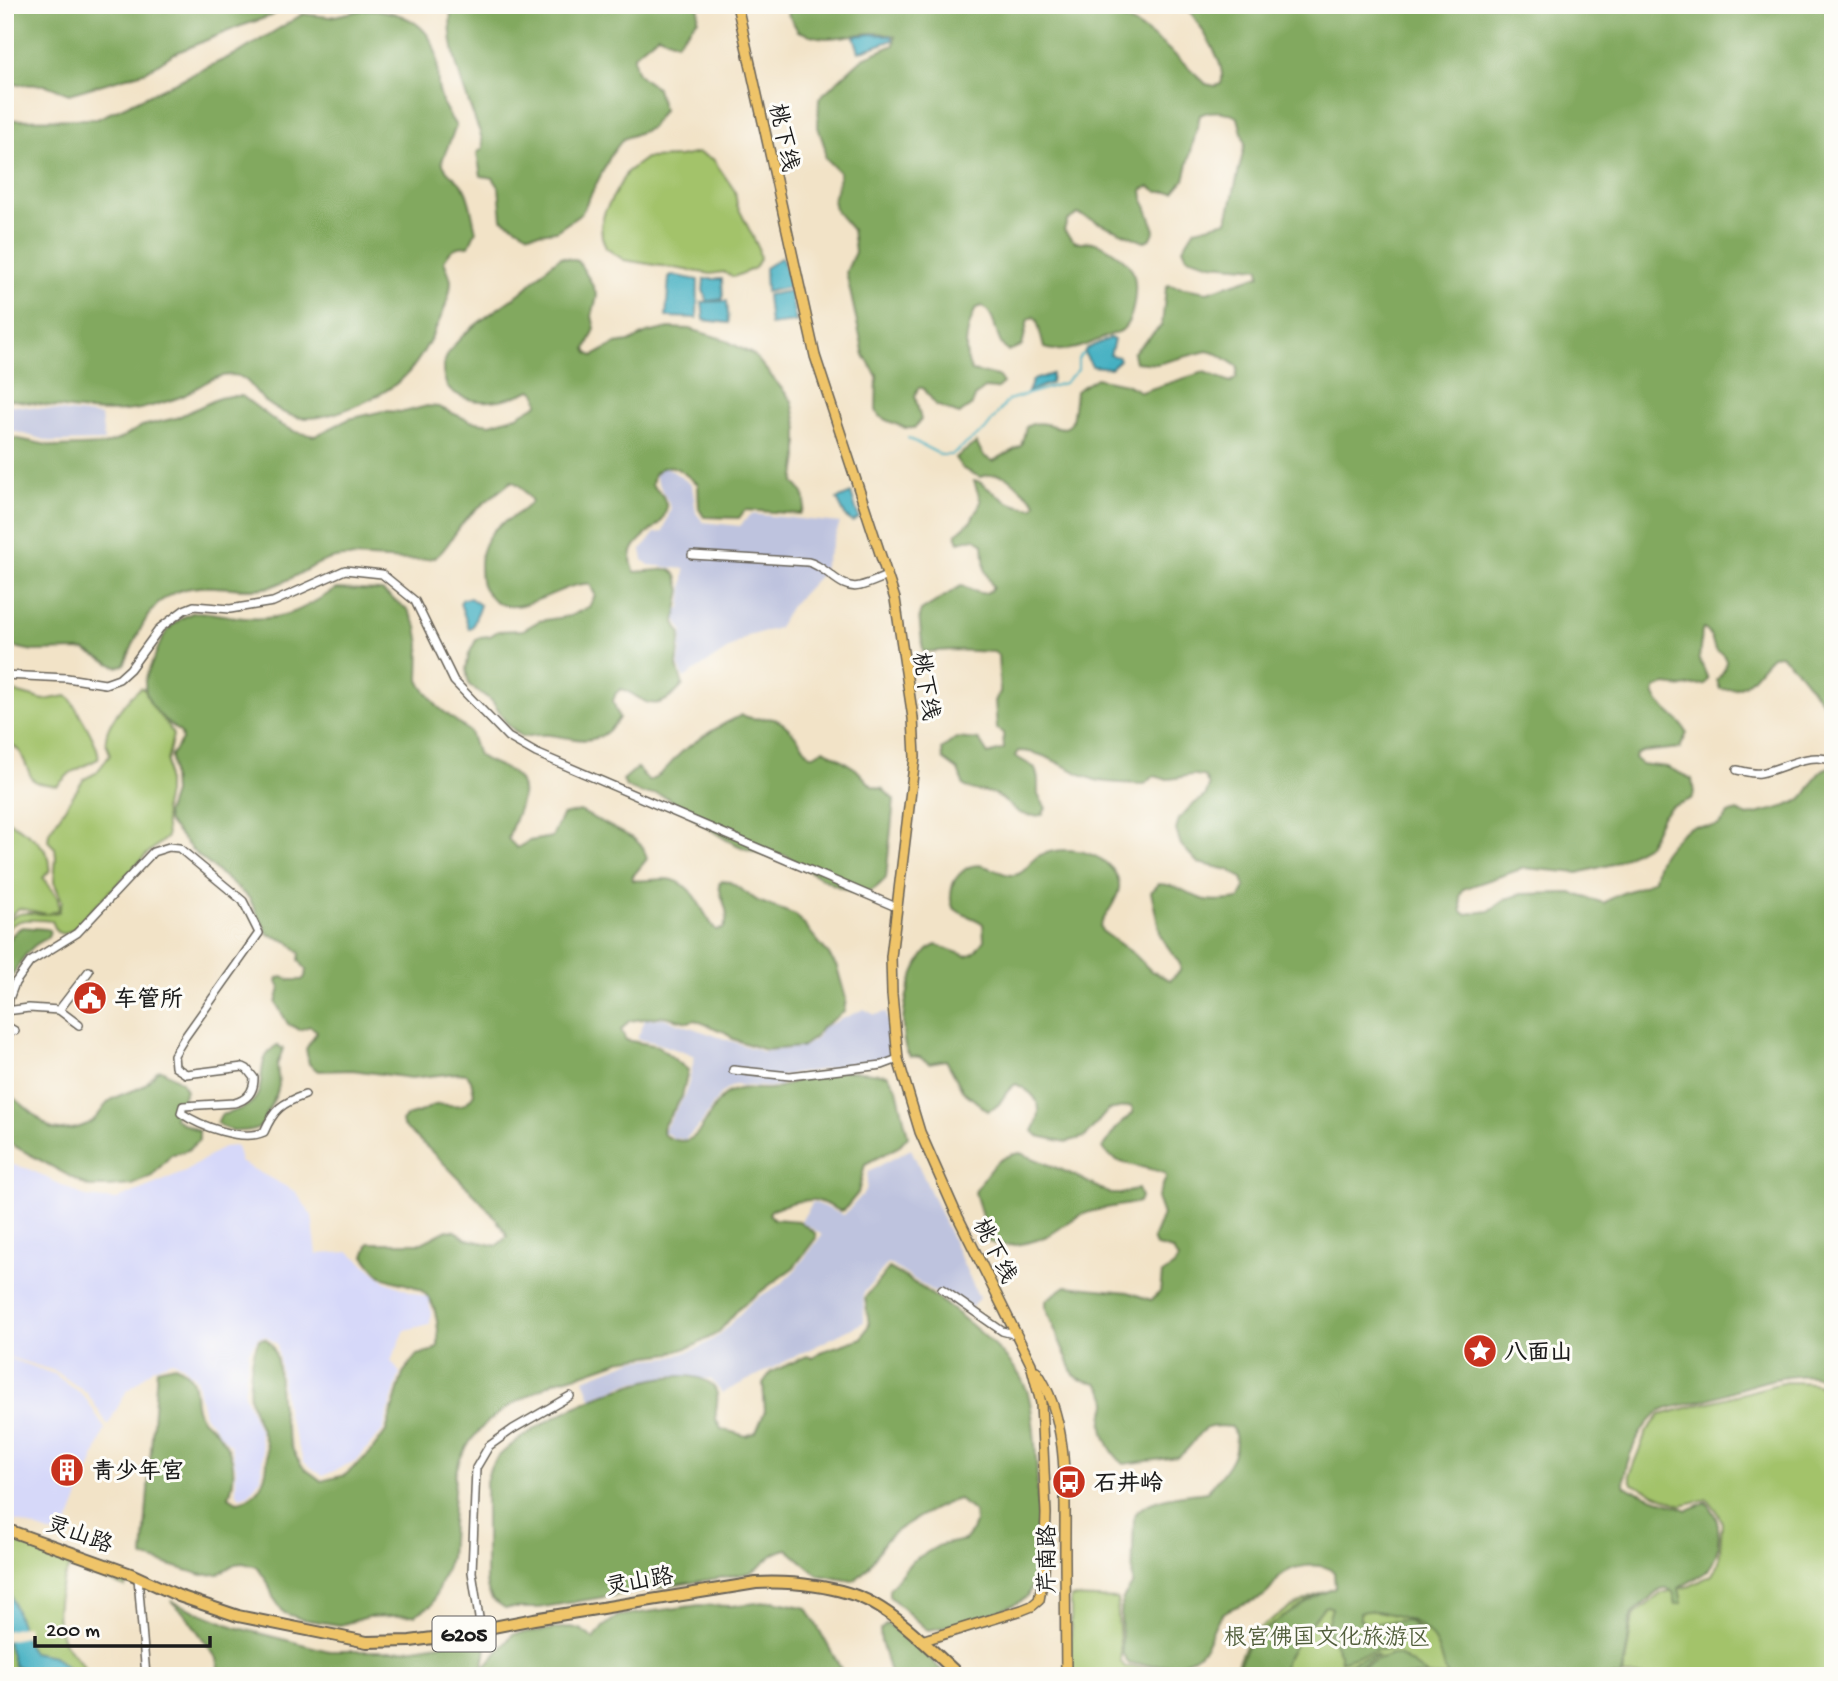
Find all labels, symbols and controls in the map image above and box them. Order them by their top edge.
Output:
street label: 桃下线 [761,101,803,174]
street label: 桃下线 [905,650,943,723]
public building icon: 车管所 [71,979,109,1017]
place label: 车管所 [114,986,183,1015]
street label: 桃下线 [965,1214,1021,1288]
place icon: 八面山 [1461,1332,1499,1370]
place label: 八面山 [1504,1341,1573,1368]
building icon: 青少年宫 [48,1451,86,1489]
place label: 青少年宫 [92,1458,184,1487]
bus stop icon: 石井岭 [1050,1463,1088,1501]
place label: 石井岭 [1094,1470,1163,1499]
street label: 灵山路 [42,1511,116,1561]
street label: 芹南路 [1035,1525,1063,1594]
street label: 灵山路 [603,1563,676,1603]
scale bar [35,1604,210,1648]
road number: G205 [433,1616,496,1652]
text: 200 m [46,1620,100,1645]
park label: 根宫佛国文化旅游区 [1224,1625,1431,1653]

